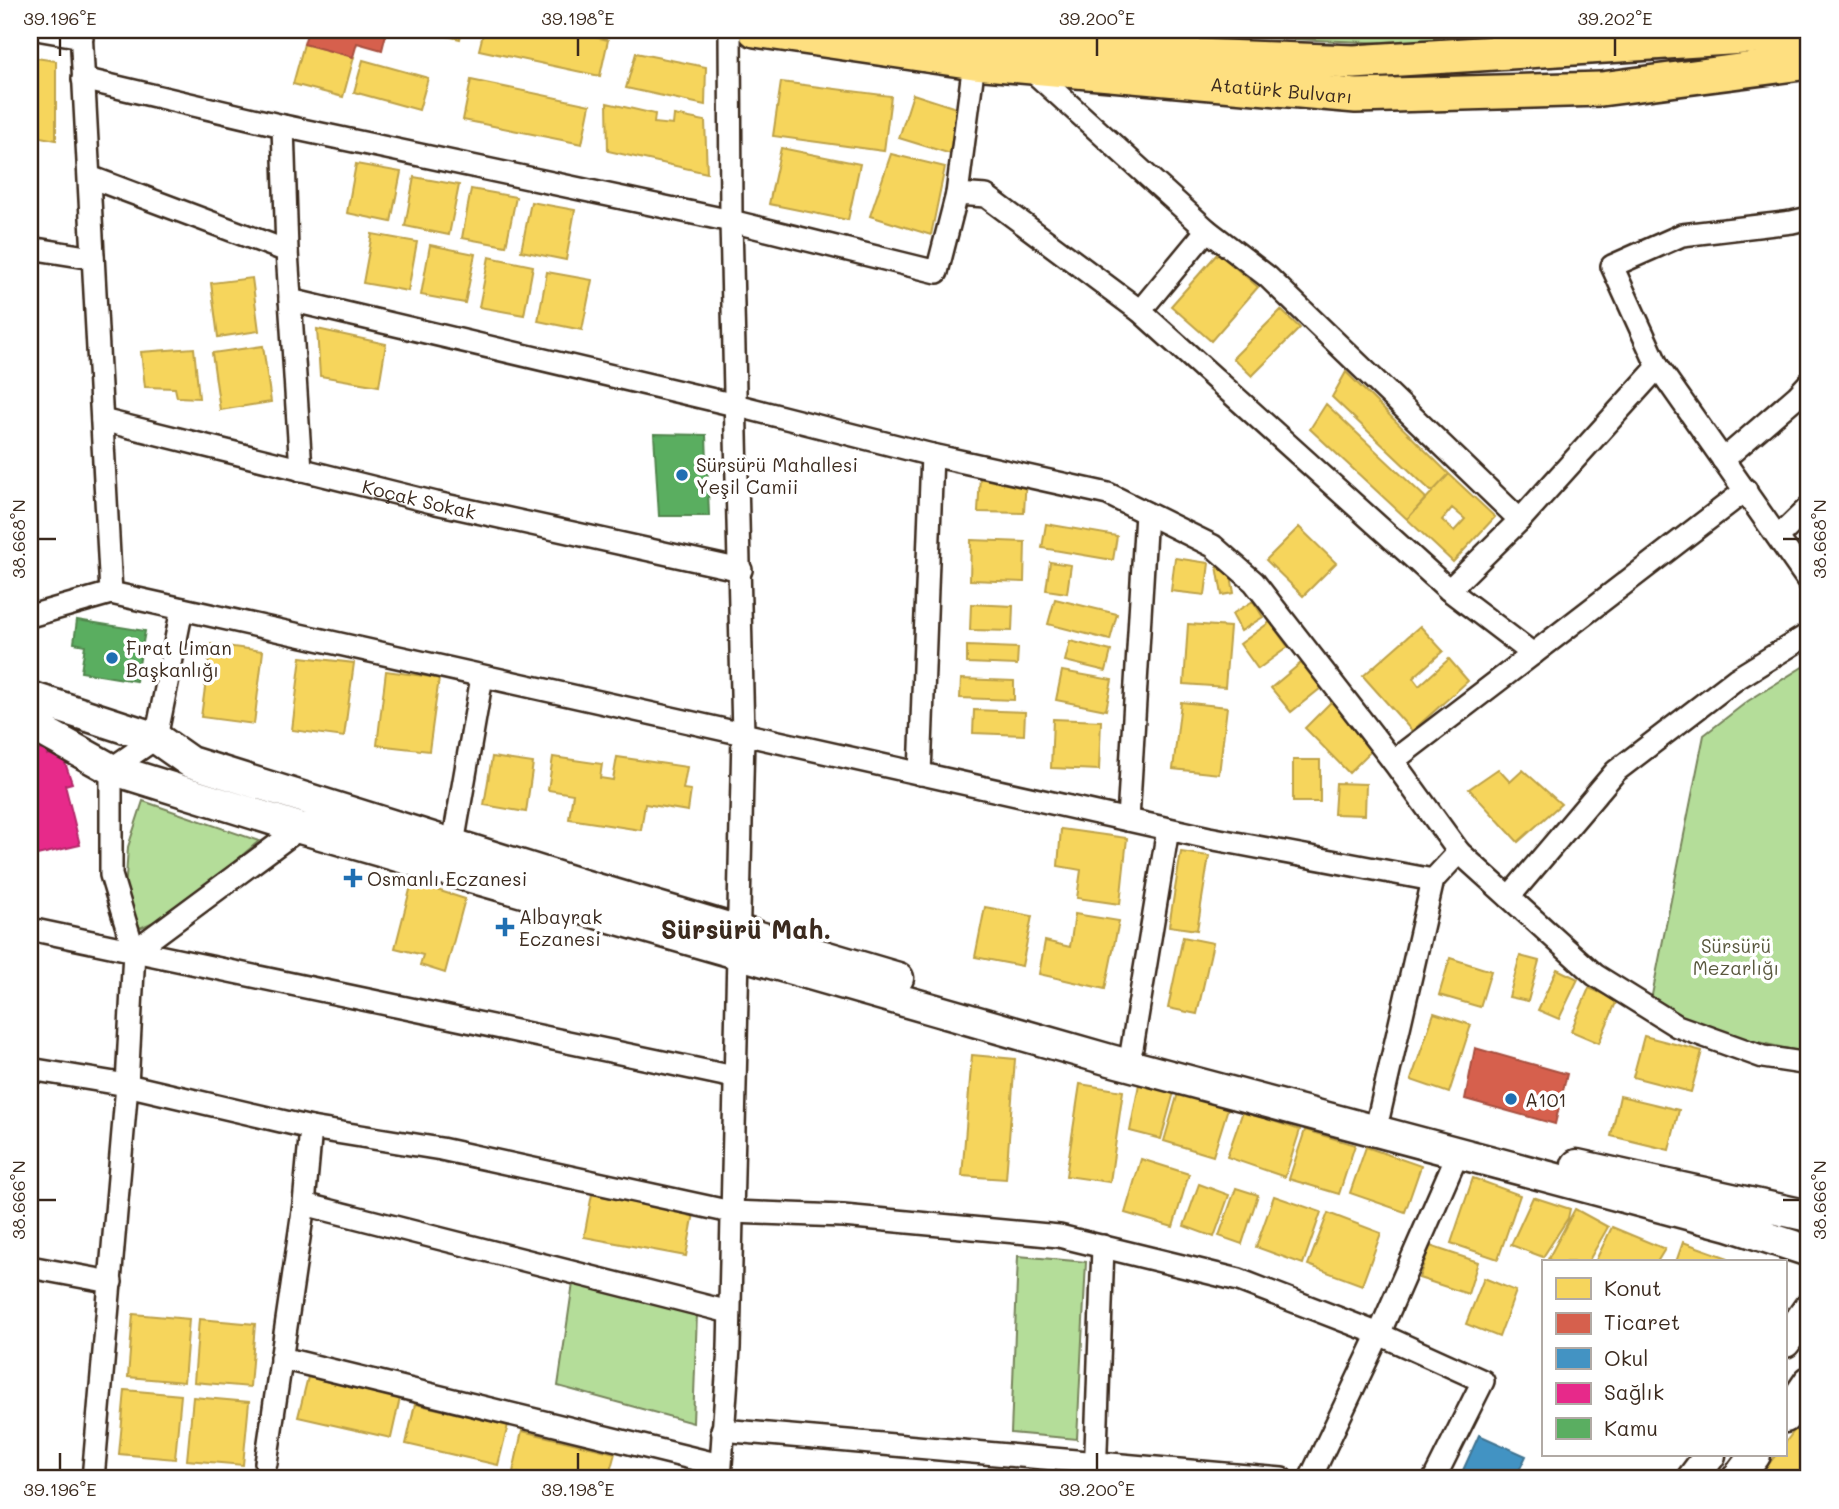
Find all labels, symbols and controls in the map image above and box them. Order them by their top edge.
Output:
text: 39.196°E [23,6,97,30]
text: 39.198°E [541,6,615,30]
text: 39.200°E [1059,6,1135,30]
text: 39.202°E [1578,6,1652,30]
street label: Atatürk Bulvarı [1209,71,1353,108]
place label: Sürsürü Mahallesi Yeşil Camii [696,452,858,499]
marker: Sürsürü Mahallesi Yeşil Camii [674,467,690,483]
street label: Koçak Sokak [360,473,479,524]
text: 38.668°N [6,499,30,579]
text: 38.668°N [1807,499,1831,579]
place label: Fırat Liman Başkanlığı [126,635,232,682]
marker: Fırat Liman Başkanlığı [104,650,120,666]
place label: Osmanlı Eczanesi [367,866,527,891]
marker: Osmanlı Eczanesi [345,870,361,886]
place label: Albayrak Eczanesi [519,904,602,951]
district label: Sürsürü Mah. [661,912,831,946]
marker: Albayrak Eczanesi [497,919,513,935]
park label: Sürsürü Mezarlığı [1693,933,1779,980]
place label: A101 [1525,1087,1567,1112]
marker: A101 [1503,1091,1519,1107]
text: 38.666°N [6,1160,30,1240]
text: 38.666°N [1807,1160,1831,1240]
legend [1542,1260,1786,1456]
text: Konut [1604,1274,1662,1301]
text: Ticaret [1604,1308,1680,1335]
text: Okul [1604,1344,1649,1371]
text: Sağlık [1604,1378,1664,1405]
text: Kamu [1604,1414,1658,1441]
text: 39.196°E [23,1477,97,1501]
text: 39.198°E [541,1477,615,1501]
text: 39.200°E [1059,1477,1135,1501]

